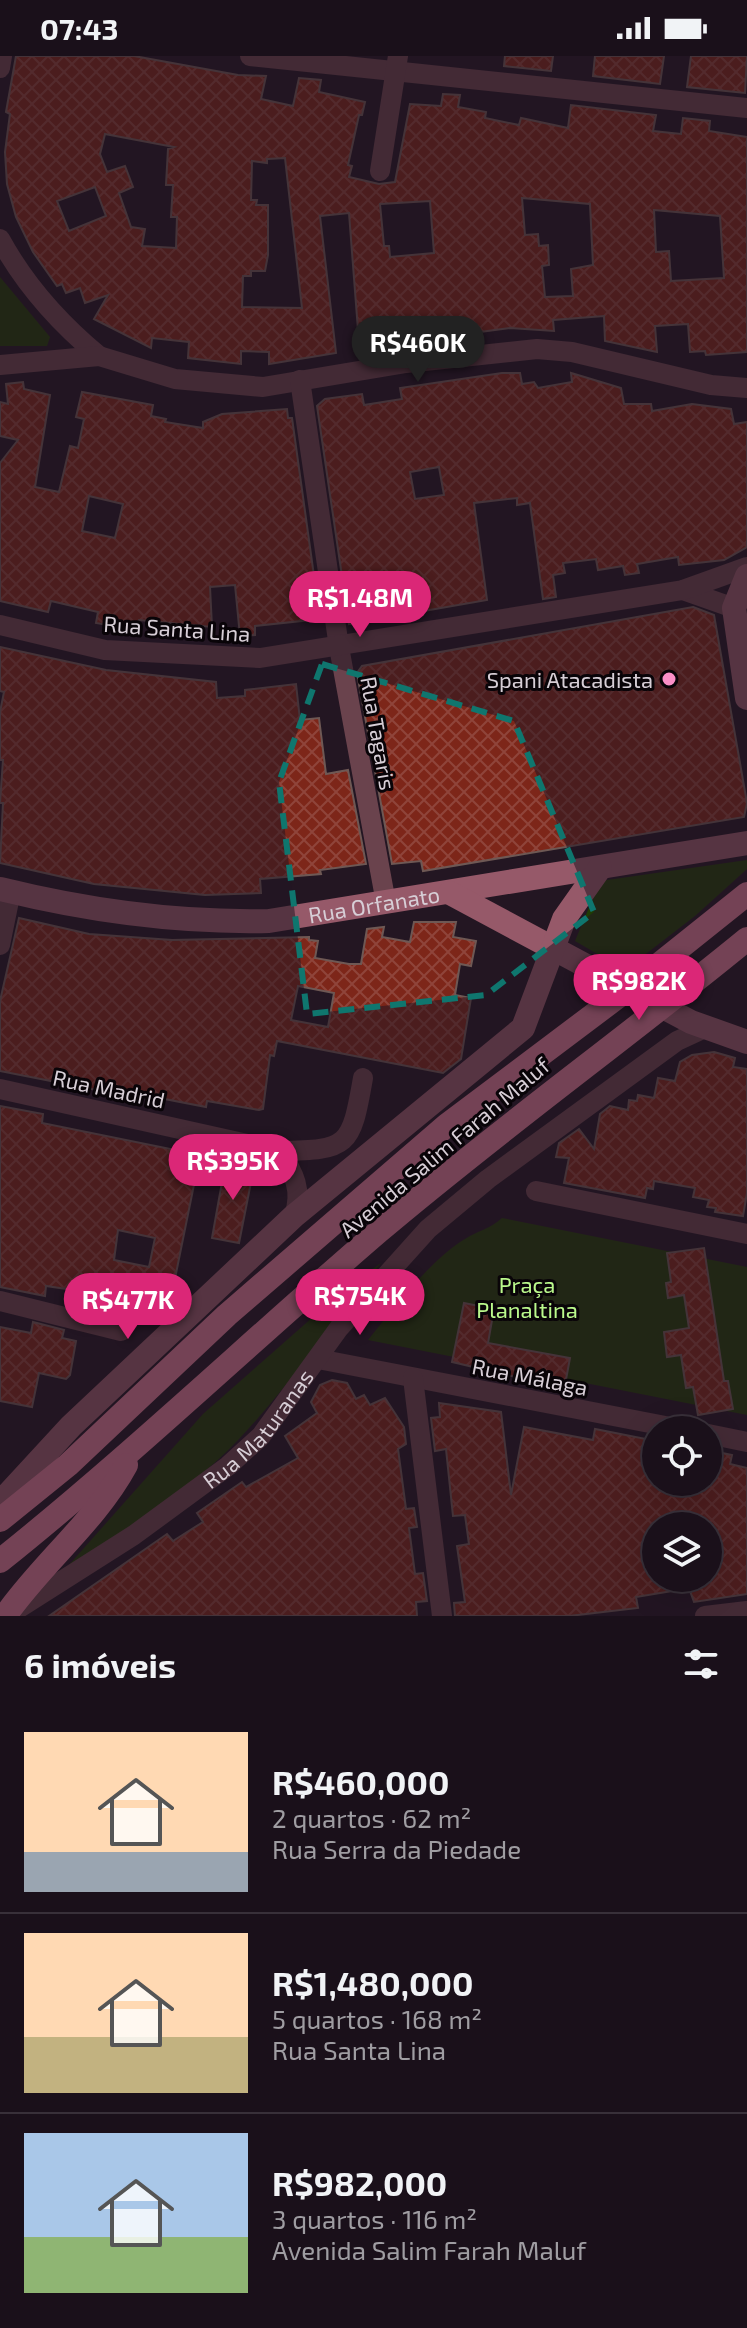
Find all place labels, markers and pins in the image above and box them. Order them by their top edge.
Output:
pin: R$460K [353,316,483,384]
pin: R$1.48M [286,571,434,639]
place label: Spani Atacadista [487,666,653,692]
marker: Spani Atacadista [660,670,678,688]
pin: R$982K [574,954,704,1022]
pin: R$395K [168,1134,298,1202]
pin: R$754K [295,1269,425,1337]
pin: R$477K [63,1273,193,1341]

